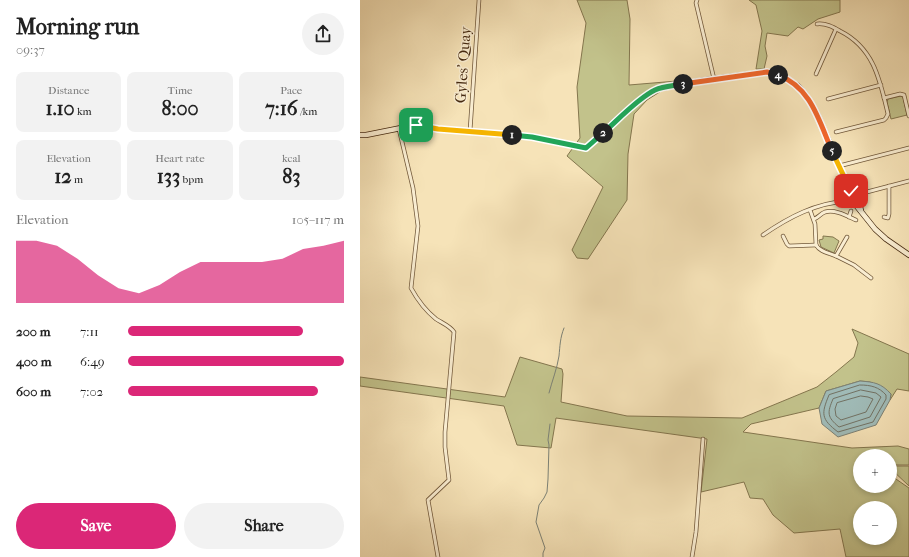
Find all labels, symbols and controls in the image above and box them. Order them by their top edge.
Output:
button: share [302,13,344,55]
text: Morning run [16,14,139,40]
street label: Gyles' Quay [451,25,475,104]
text: 09:37 [16,42,45,57]
pin: 4 [768,65,788,85]
text: 4 [775,68,781,81]
pin: 3 [673,74,693,94]
text: 3 [681,77,685,90]
text: Distance [48,84,89,97]
text: Time [167,84,192,97]
text: Pace [280,84,302,97]
text: 1.10 [46,97,75,120]
text: 8:00 [162,97,198,120]
text: 7:16 [265,97,298,120]
text: km [75,105,92,118]
text: /km [298,105,317,118]
pin [399,108,433,142]
icon: arrive [405,114,427,136]
pin: 2 [593,123,613,143]
pin: 1 [502,125,522,145]
text: 2 [600,126,606,139]
text: 1 [510,128,514,141]
pin: 5 [822,141,842,161]
text: 5 [830,144,834,157]
text: Elevation [46,152,91,165]
text: Heart rate [155,152,205,165]
text: kcal [282,152,301,165]
text: 12 [54,165,72,188]
text: 133 [157,165,180,188]
text: 83 [282,165,300,188]
text: m [72,173,83,186]
text: bpm [180,173,203,186]
pin [834,174,868,208]
icon: check [840,180,862,202]
text: Elevation [16,212,69,227]
text: 105–117 m [292,212,344,227]
text: 200 m [16,324,51,339]
text: 7:11 [80,324,99,339]
text: 400 m [16,354,52,369]
text: 6:49 [80,354,105,369]
text: 600 m [16,384,51,399]
text: 7:02 [80,384,103,399]
map controls [853,449,897,545]
button: + [853,449,897,493]
button: − [853,501,897,545]
button: Save [16,503,176,549]
button: Share [184,503,344,549]

